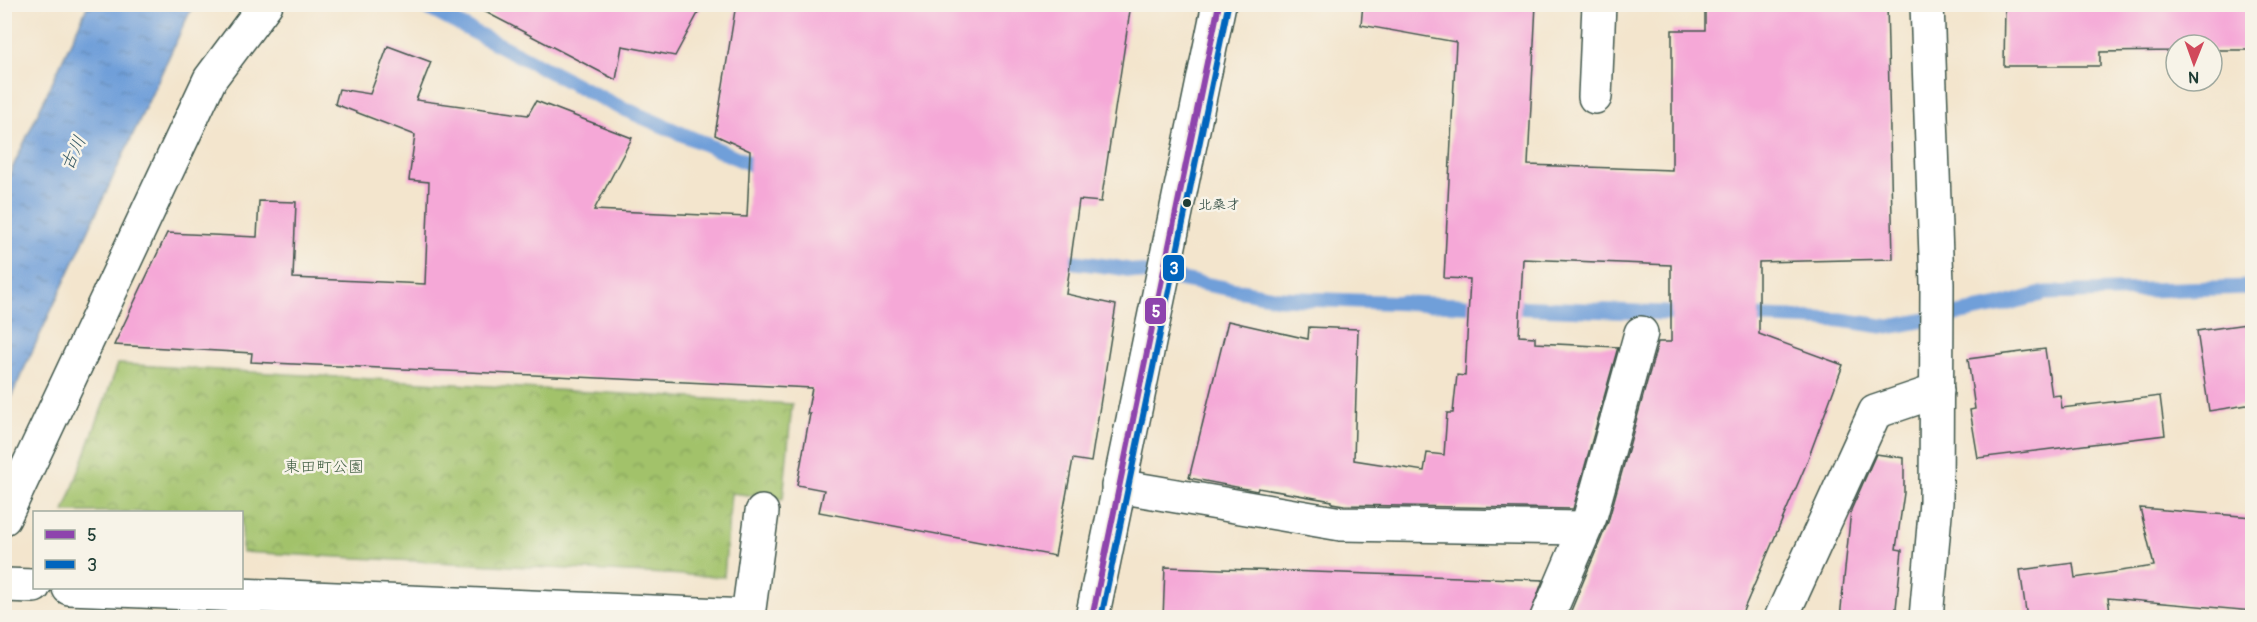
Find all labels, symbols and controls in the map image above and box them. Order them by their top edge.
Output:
north arrow [2164,33,2224,93]
text: N [2188,67,2199,87]
water label: 古川 [55,132,91,174]
place label: 北桑才 [1198,196,1240,213]
marker: 北桑才 [1181,197,1193,209]
line badge: 3 [1162,254,1185,282]
text: 3 [1170,259,1179,279]
line badge: 5 [1144,297,1167,325]
text: 5 [1152,302,1161,322]
park label: 東田町公園 [284,457,364,477]
legend [33,511,243,589]
text: 5 [87,524,97,547]
text: 3 [87,554,97,577]

